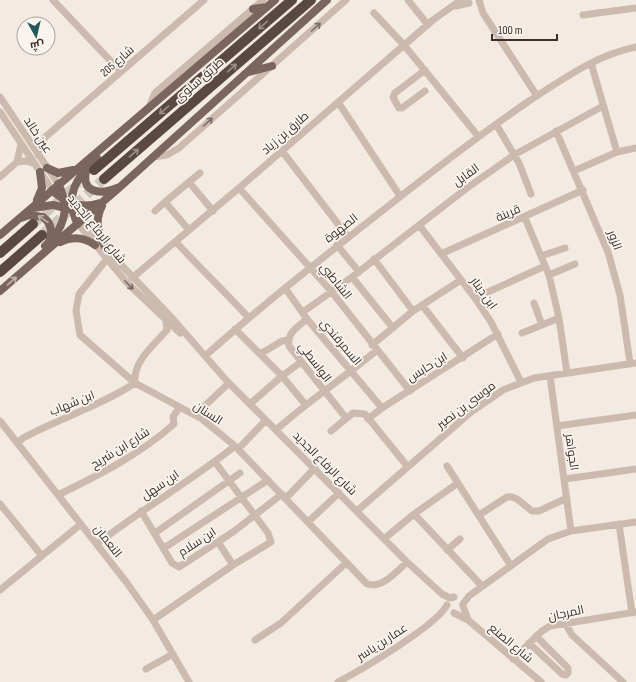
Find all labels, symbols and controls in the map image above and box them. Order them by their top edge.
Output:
north arrow [16,16,56,56]
scale bar [492,16,557,42]
one-way arrow [257,21,268,30]
one-way arrow [311,22,321,31]
text: 100 m [498,23,523,38]
text: ش [29,38,45,53]
street label: شارع 205 [97,42,137,80]
street label: طريق سلوى [172,55,227,106]
one-way arrow [227,64,237,73]
one-way arrow [159,106,169,115]
street label: طارق بن زياد [259,109,312,158]
street label: عين خالد [20,114,55,156]
one-way arrow [203,118,213,127]
one-way arrow [128,149,139,158]
street label: القابل [450,161,483,190]
street label: شارع الرفاع الجديد [64,192,129,267]
street label: قرينة [493,201,523,225]
street label: الصهوة [321,211,361,246]
one-way arrow [37,214,49,222]
street label: الزور [604,227,625,252]
street label: الشاطبي [315,260,355,304]
street label: ابن دينار [466,274,500,312]
one-way arrow [6,276,17,285]
one-way arrow [125,280,134,290]
street label: السمرقندي [315,316,365,370]
street label: الواسطي [293,339,334,386]
street label: ابن حابس [404,349,450,386]
street label: موسى بن نصير [433,378,499,433]
street label: ابن شهاب [47,388,97,419]
street label: السنان [190,398,225,428]
street label: شارع ابن شريح [88,424,153,473]
street label: شارع الرفاع الجديد [289,428,360,499]
street label: الجواهر [561,432,582,471]
street label: ابن سهل [138,467,182,504]
street label: النعمان [90,522,125,561]
street label: ابن سلام [175,525,219,560]
street label: المرجان [547,602,585,625]
street label: عمار بن ياسر [353,621,410,665]
street label: شارع الصنع [486,621,536,666]

